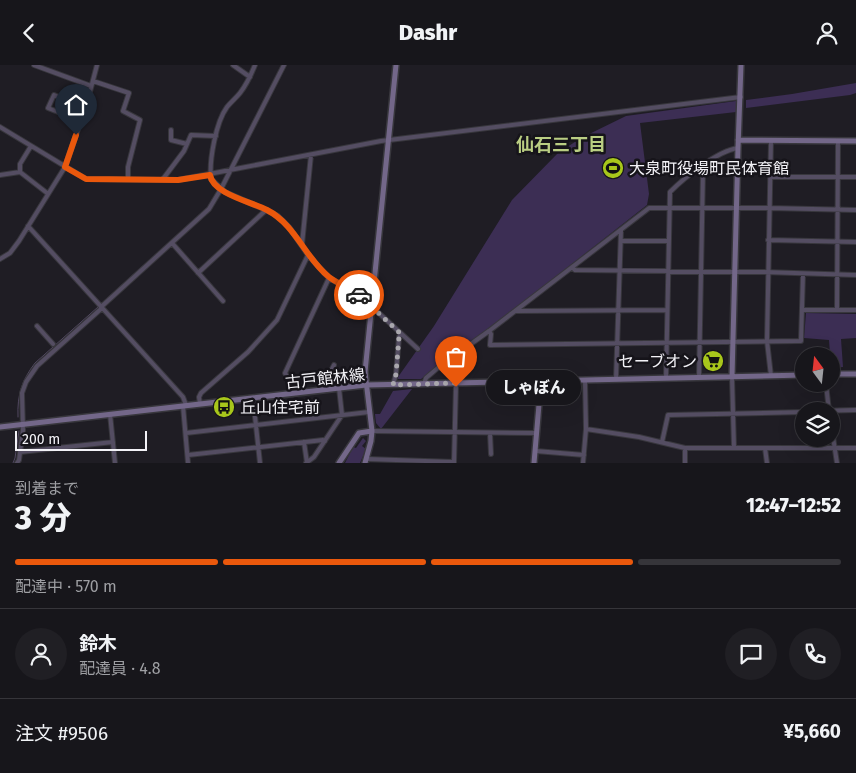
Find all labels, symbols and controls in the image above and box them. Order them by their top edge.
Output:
icon: back [15,19,43,47]
text: Dashr [399,19,457,46]
icon: person [813,19,841,47]
pin [55,84,97,135]
icon: home [62,91,90,119]
district label: 仙石三丁目 [516,134,606,156]
sports icon: 大泉町役場町民体育館 [601,156,625,180]
place label: 大泉町役場町民体育館 [629,159,789,178]
courier [334,270,384,320]
icon: car [345,281,373,309]
pin [435,336,477,387]
icon: bag [442,343,470,371]
north arrow [795,347,840,393]
map controls [795,347,840,447]
supermarket icon: セーブオン [701,349,725,373]
place label: セーブオン [618,352,697,371]
street label: 古戸館林線 [284,365,366,392]
callout: しゃぼん [486,369,581,405]
text: しゃぼん [501,378,566,397]
bus stop icon: 丘山住宅前 [212,395,236,419]
place label: 丘山住宅前 [240,398,320,417]
button: layers [795,402,840,447]
scale bar [15,428,148,451]
text: 200 m [22,431,60,448]
text: 到着まで [15,479,79,498]
text: 12:47–12:52 [746,494,841,517]
text: 3 分 [15,499,71,537]
text: 配達中 · 570 m [15,577,117,596]
button: person [15,628,67,680]
button: chat [725,628,777,680]
button: phone [789,628,841,680]
text: 鈴木 [79,632,117,655]
text: 配達員 · 4.8 [79,659,161,678]
text: ¥5,660 [783,720,841,743]
text: 注文 #9506 [15,722,108,745]

